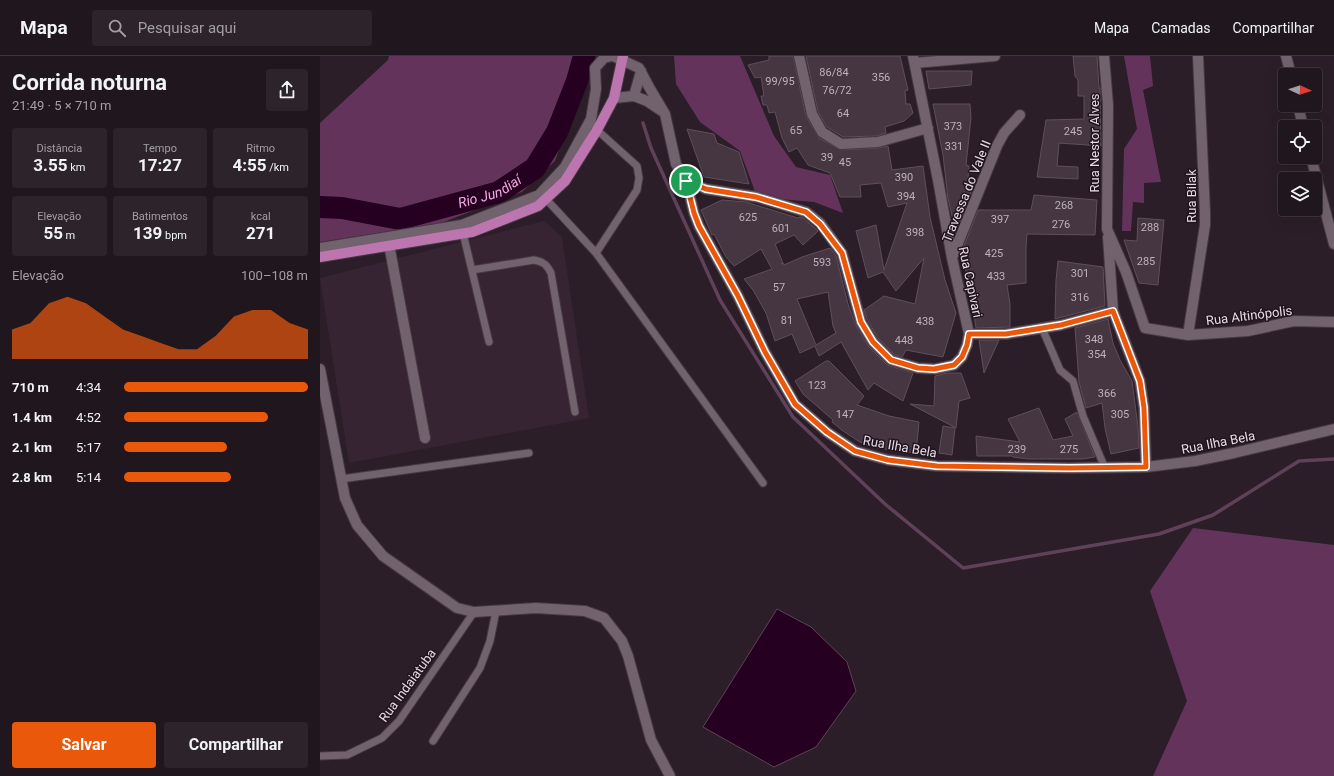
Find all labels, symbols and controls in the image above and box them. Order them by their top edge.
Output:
search box [92,10,372,46]
text: Mapa [20,16,68,39]
icon: search [106,17,128,39]
text: Pesquisar aqui [138,19,236,37]
text: Mapa [1094,20,1129,36]
text: Camadas [1151,20,1211,36]
text: Compartilhar [1233,20,1314,36]
house number: 86/84 [819,66,849,79]
north arrow [1278,68,1322,112]
map controls [1278,68,1322,216]
button: share [266,69,308,111]
text: Corrida noturna [12,70,167,95]
house number: 356 [872,71,890,84]
house number: 99/95 [765,75,795,88]
house number: 76/72 [822,84,852,97]
street label: Rua Nestor Alves [1087,93,1102,192]
text: 21:49 · 5 × 710 m [12,98,111,113]
house number: 64 [837,107,849,120]
house number: 373 [944,120,962,133]
button: locate [1278,120,1322,164]
house number: 65 [790,124,802,137]
house number: 245 [1064,125,1082,138]
street label: Travessa do Vale II [939,138,994,244]
house number: 331 [945,140,963,153]
text: Distância [37,142,82,155]
text: Tempo [143,142,177,155]
text: Ritmo [246,142,275,155]
house number: 39 [821,151,833,164]
text: 3.55 [33,155,67,175]
text: 17:27 [138,155,182,175]
text: 4:55 [232,155,266,175]
house number: 45 [839,156,851,169]
text: km [67,161,85,174]
text: /km [266,161,289,174]
pin [669,164,703,198]
street label: Rua Bilak [1184,169,1199,223]
icon: arrive [675,170,697,192]
water label: Rio Jundiaí [456,171,525,211]
house number: 390 [895,171,913,184]
button: layers [1278,172,1322,216]
house number: 394 [897,190,915,203]
house number: 268 [1055,199,1073,212]
text: Elevação [37,210,81,223]
text: Batimentos [132,210,188,223]
text: kcal [251,210,271,223]
house number: 625 [739,211,757,224]
house number: 397 [991,213,1009,226]
house number: 276 [1052,218,1070,231]
house number: 288 [1141,221,1159,234]
house number: 601 [772,222,790,235]
text: 55 [43,223,63,243]
text: 139 [133,223,162,243]
text: 271 [246,223,275,243]
house number: 398 [906,226,924,239]
text: m [63,229,75,242]
text: bpm [162,229,187,242]
street label: Rua Capivari [956,245,985,319]
house number: 425 [985,247,1003,260]
house number: 285 [1137,255,1155,268]
house number: 593 [813,256,831,269]
house number: 301 [1071,267,1089,280]
text: Elevação [12,268,64,283]
text: 100–108 m [241,268,308,283]
house number: 433 [987,270,1005,283]
house number: 57 [773,281,785,294]
house number: 316 [1071,291,1089,304]
street label: Rua Altinópolis [1205,303,1293,328]
house number: 81 [781,314,793,327]
house number: 438 [916,315,934,328]
house number: 348 [1085,333,1103,346]
house number: 448 [895,334,913,347]
house number: 354 [1088,348,1106,361]
house number: 123 [808,379,826,392]
text: 710 m [12,380,49,395]
text: 4:34 [76,380,101,395]
house number: 366 [1098,387,1116,400]
house number: 147 [836,408,854,421]
house number: 305 [1111,408,1129,421]
text: 1.4 km [12,410,52,425]
text: 4:52 [76,410,101,425]
street label: Rua Ilha Bela [1180,428,1256,457]
street label: Rua Ilha Bela [862,433,938,460]
text: 2.1 km [12,440,52,455]
text: 5:17 [76,440,101,455]
house number: 239 [1008,443,1026,456]
house number: 275 [1060,443,1078,456]
text: 2.8 km [12,470,52,485]
text: 5:14 [76,470,101,485]
street label: Rua Indaiatuba [376,646,439,725]
button: Salvar [12,722,156,768]
button: Compartilhar [164,722,308,768]

